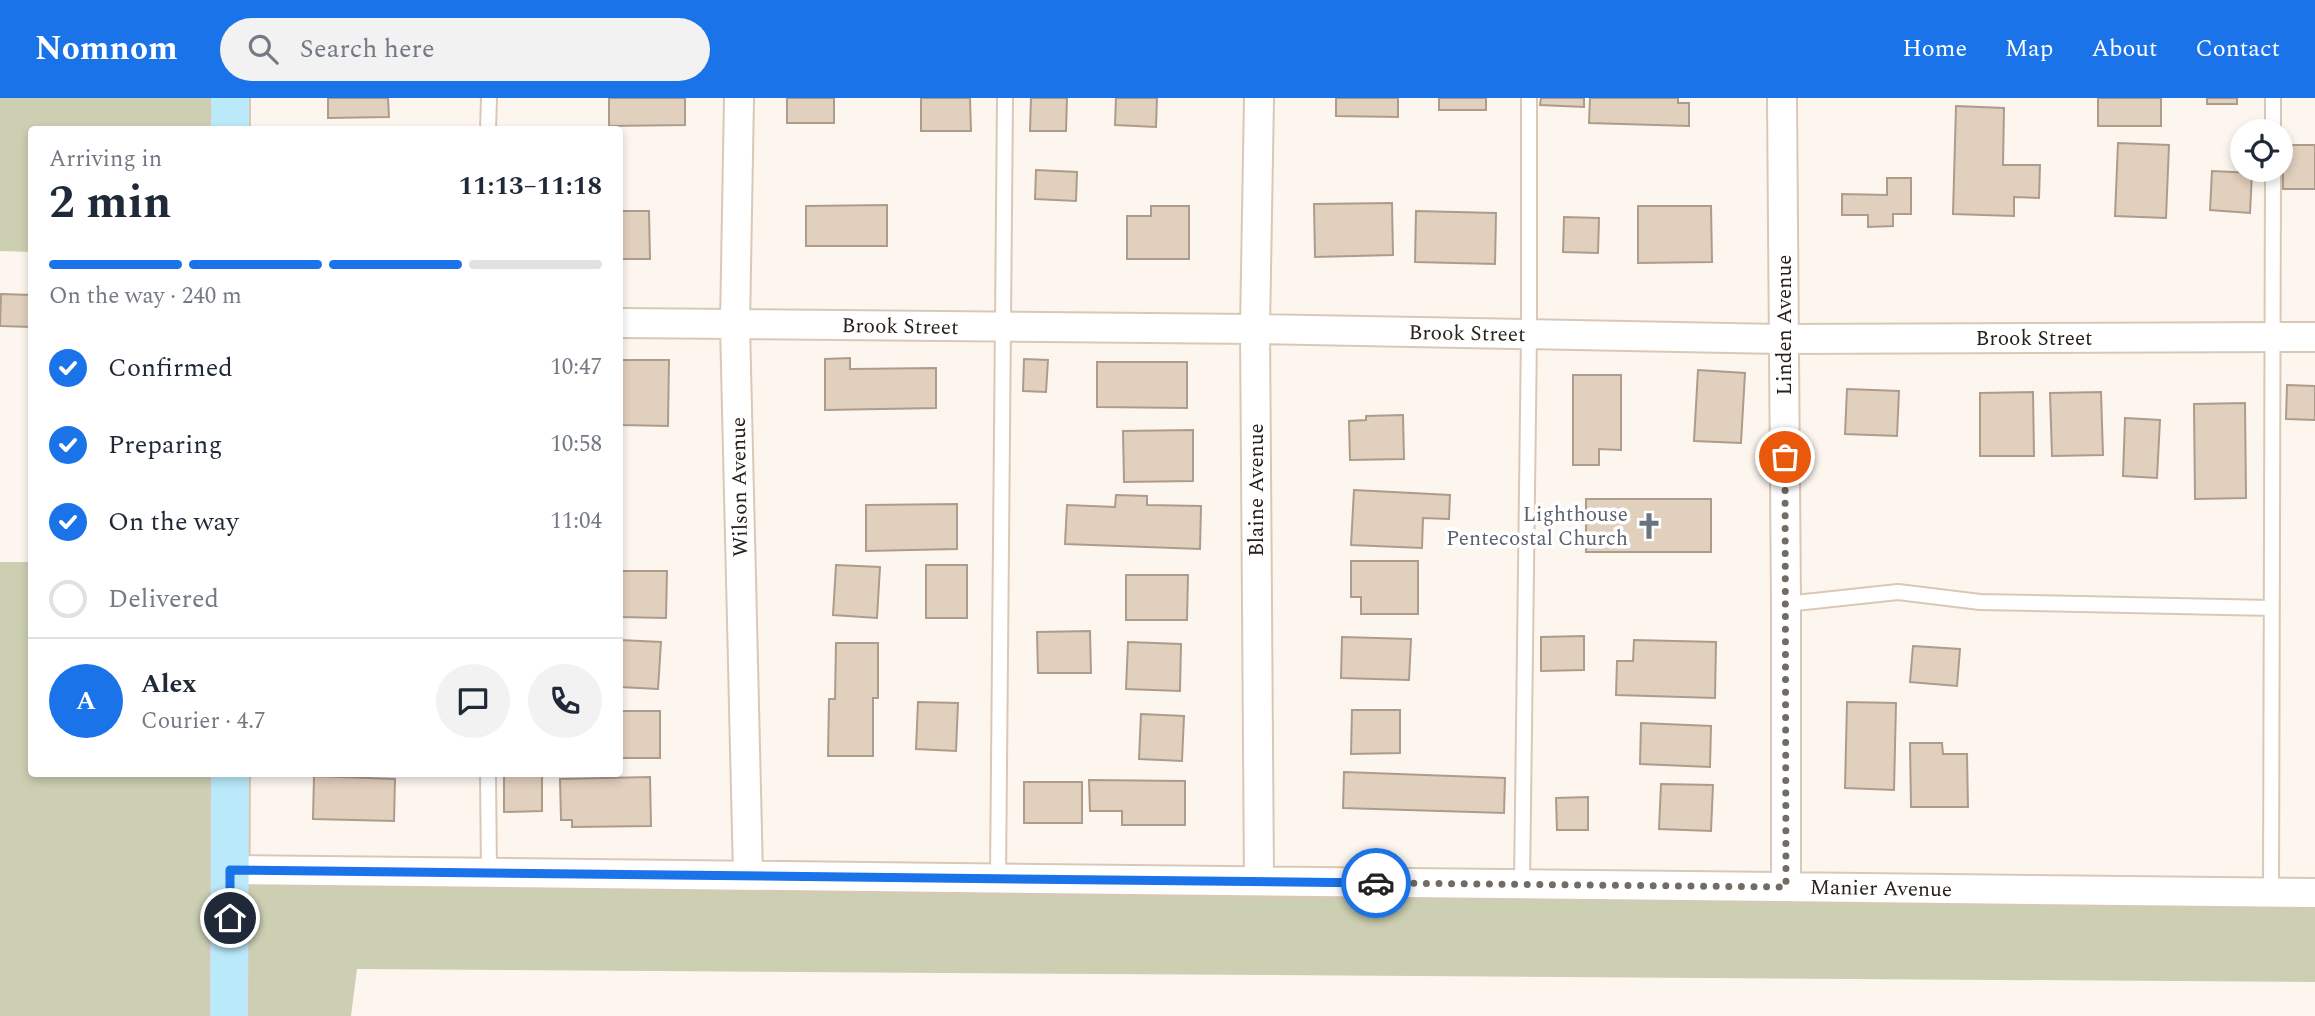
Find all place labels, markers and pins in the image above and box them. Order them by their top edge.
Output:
pin [1755,427,1815,487]
place label: Lighthouse Pentecostal Church [1446,499,1628,555]
church icon: Lighthouse Pentecostal Church [1634,511,1664,541]
pin [200,888,260,948]

